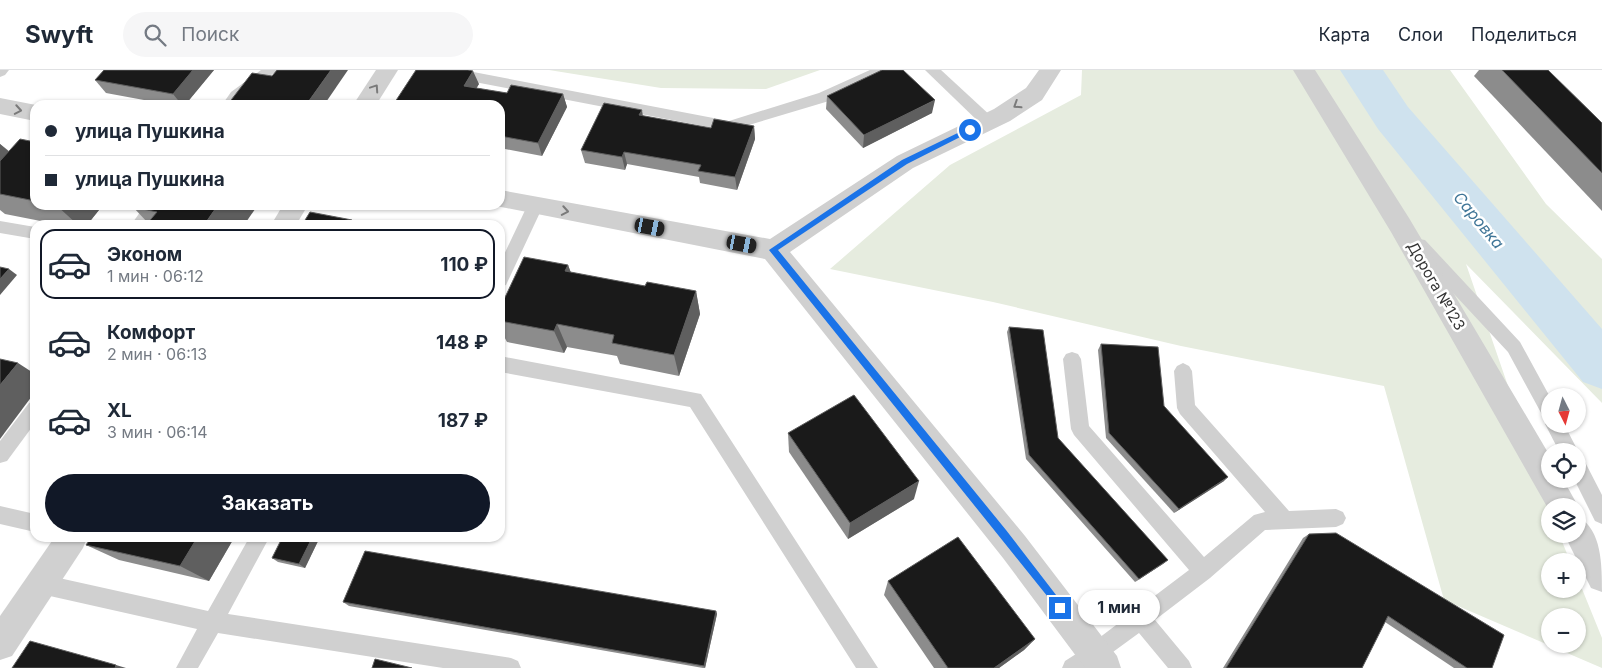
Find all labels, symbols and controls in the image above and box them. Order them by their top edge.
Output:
search box [123,12,473,57]
text: Swyft [25,20,93,49]
icon: search [141,21,169,49]
text: Поиск [181,23,239,46]
text: Карта [1318,24,1370,45]
text: Слои [1398,24,1443,45]
text: Поделиться [1471,24,1577,45]
one-way arrow [369,84,378,93]
one-way arrow [1014,98,1023,108]
one-way arrow [13,104,22,114]
route start [959,119,981,141]
text: улица Пушкина [75,120,225,143]
text: улица Пушкина [75,168,225,191]
water label: Саровка [1449,187,1509,253]
one-way arrow [561,206,570,216]
car [633,217,666,237]
car [725,234,758,254]
street label: Дорога №123 [1403,238,1470,334]
icon: car [47,242,92,287]
text: Эконом [107,243,182,266]
text: 110 ₽ [440,253,488,276]
text: 1 мин · 06:12 [107,266,204,286]
icon: car [47,320,92,365]
text: Комфорт [107,321,195,344]
text: 148 ₽ [436,331,488,354]
text: 2 мин · 06:13 [107,344,207,364]
north arrow [1541,388,1586,432]
map controls [1541,388,1586,653]
icon: car [47,398,92,443]
text: XL [107,399,132,422]
text: 187 ₽ [438,409,488,432]
text: 3 мин · 06:14 [107,422,208,442]
button: locate [1541,443,1586,488]
button: Заказать [45,474,490,532]
button: layers [1541,498,1586,543]
button: + [1541,553,1586,598]
callout: 1 мин [1078,590,1160,626]
route end [1049,597,1071,619]
text: 1 мин [1097,597,1141,617]
button: − [1541,608,1586,653]

